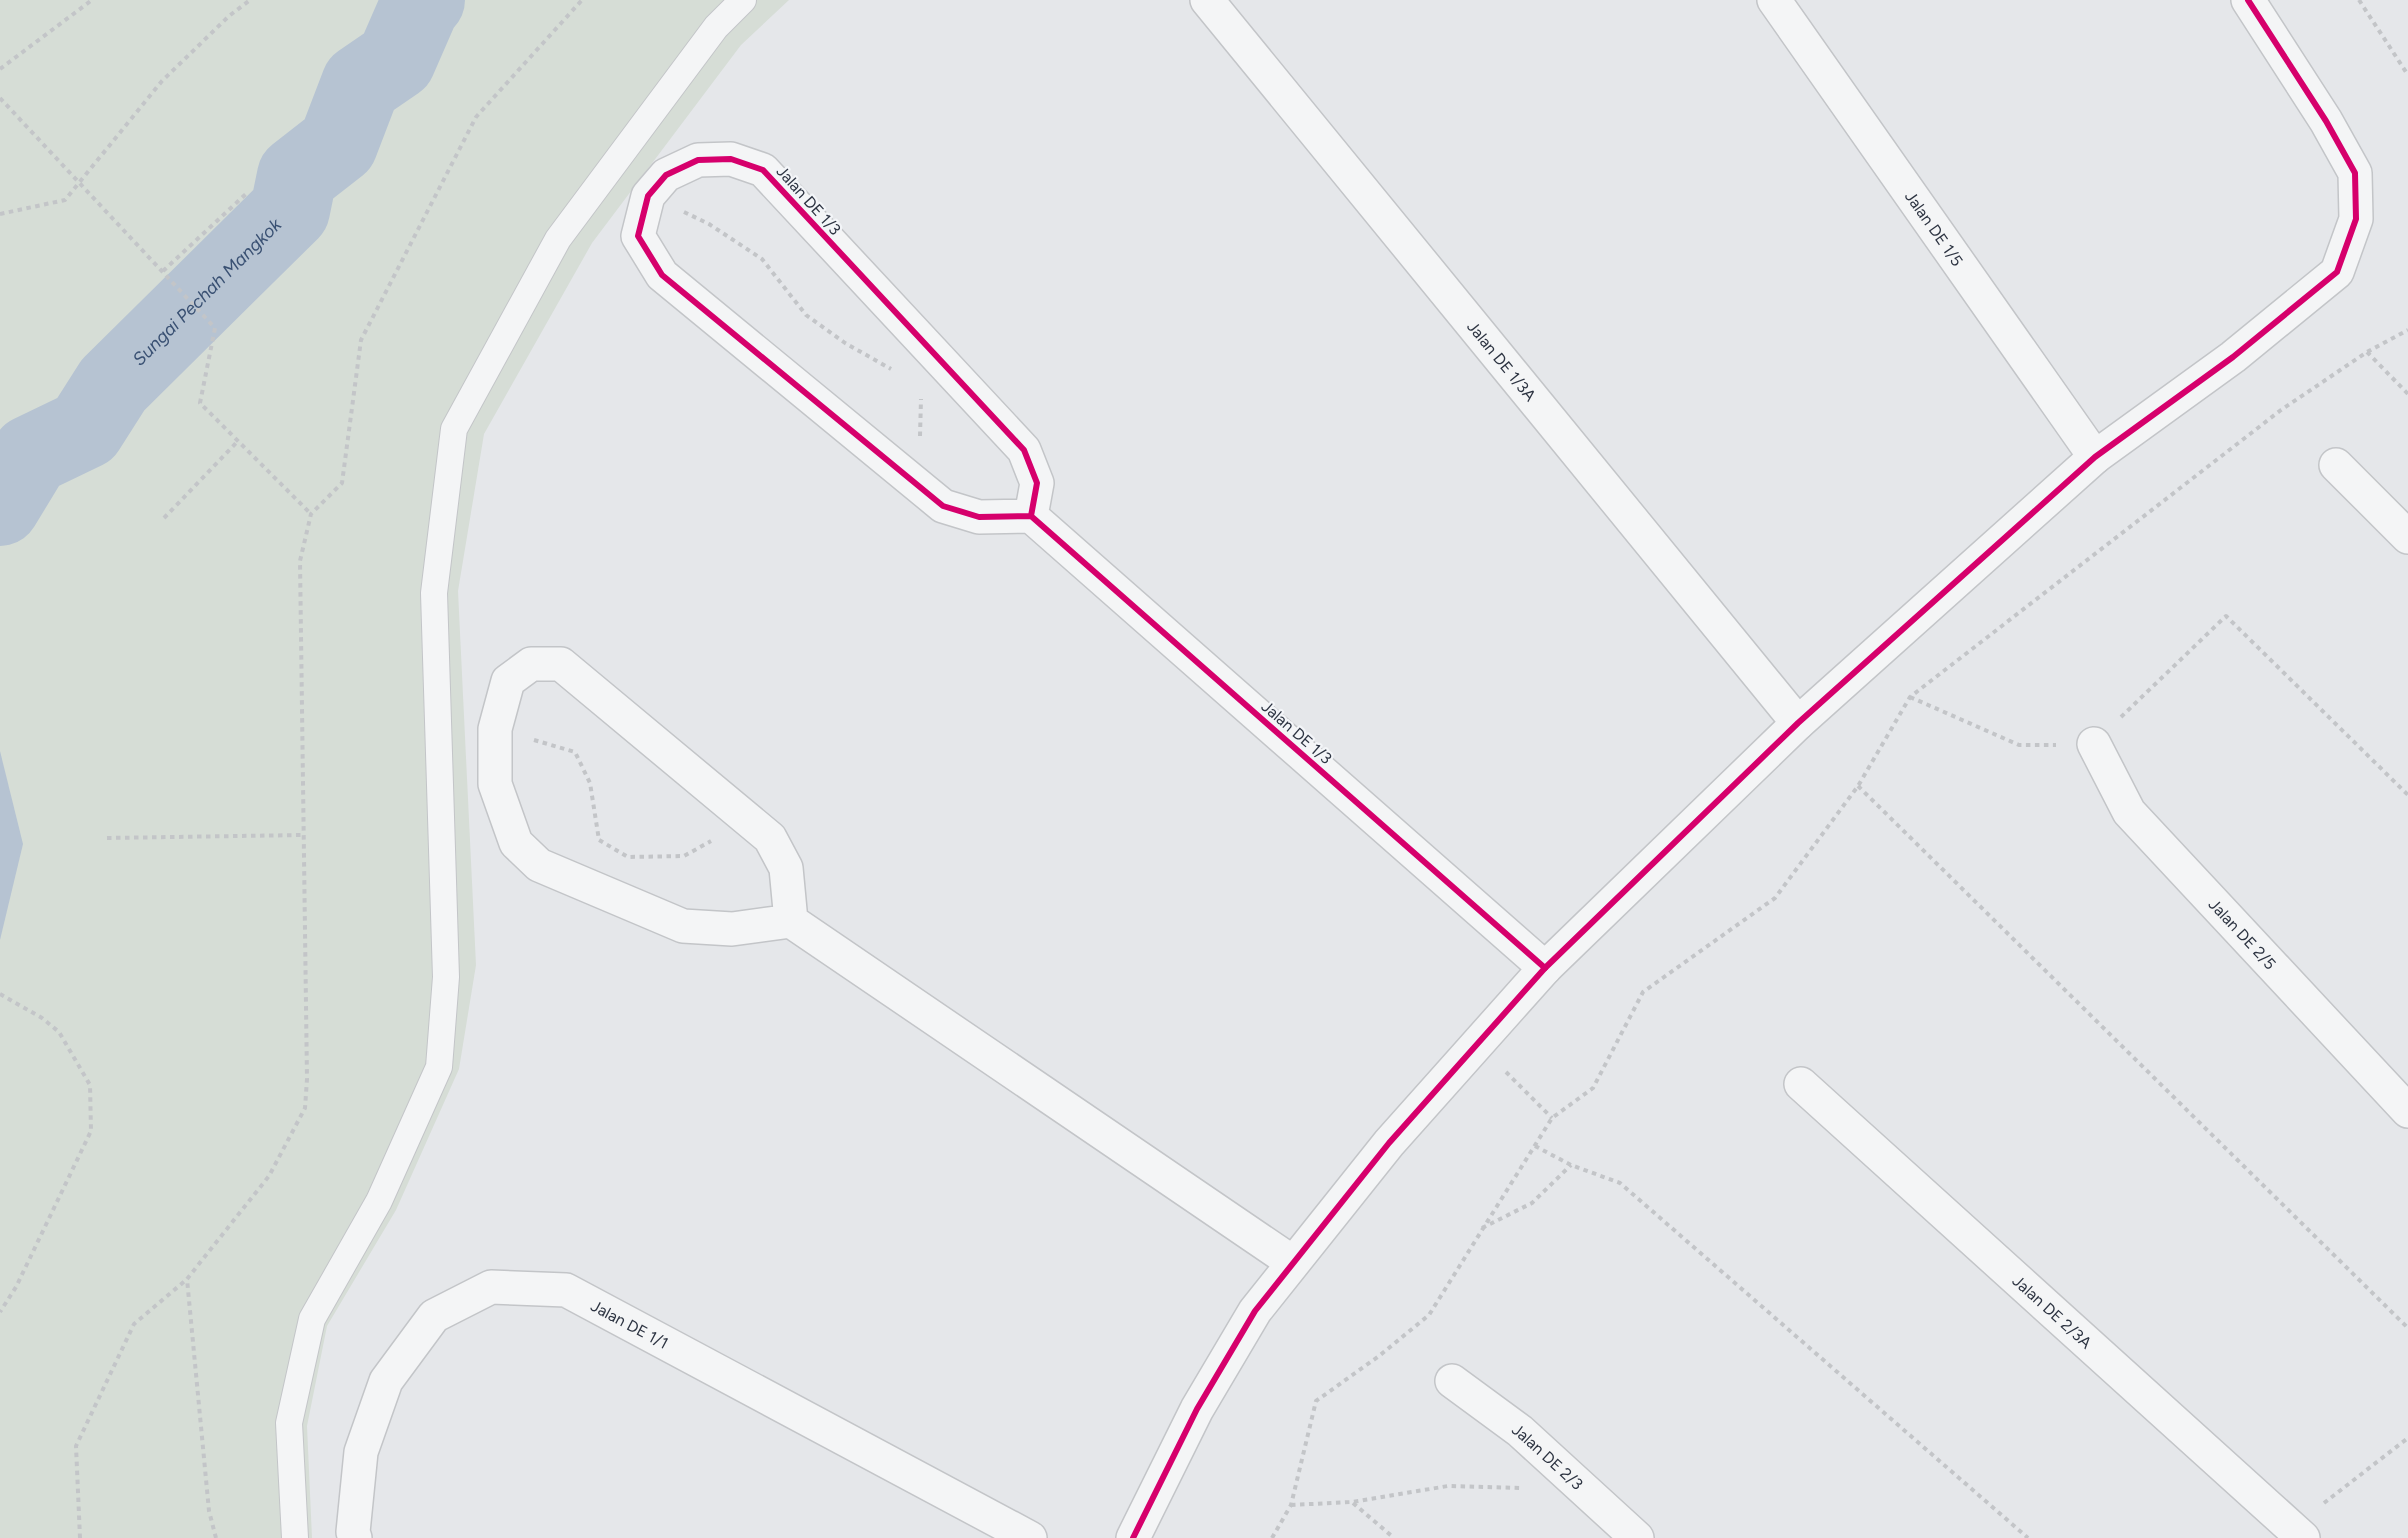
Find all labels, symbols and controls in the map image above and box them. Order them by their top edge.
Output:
street label: Jalan DE 1/3 [772,162,845,239]
street label: Jalan DE 1/5 [1901,187,1967,270]
water label: Sungai Pechah Mangkok [128,213,287,370]
street label: Jalan DE 1/3A [1463,317,1540,405]
street label: Jalan DE 1/3 [1258,697,1336,768]
street label: Jalan DE 2/5 [2205,895,2280,973]
street label: Jalan DE 2/3A [2009,1271,2096,1353]
street label: Jalan DE 1/1 [588,1296,671,1353]
street label: Jalan DE 2/3 [1508,1420,1587,1494]

